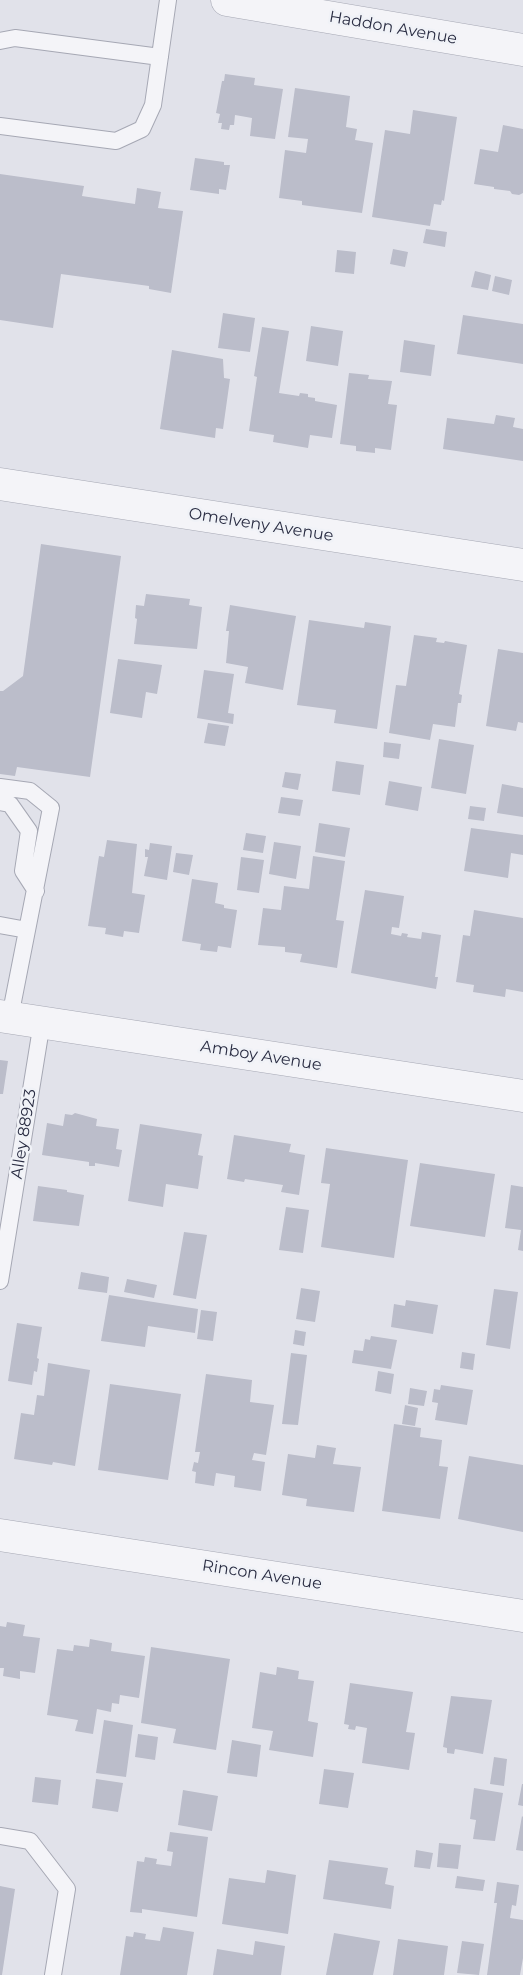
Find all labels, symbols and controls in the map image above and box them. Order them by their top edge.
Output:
street label: Haddon Avenue [328,7,458,49]
street label: Omelveny Avenue [187,504,335,546]
street label: Amboy Avenue [199,1037,323,1075]
street label: Alley 88923 [7,1088,41,1180]
street label: Rincon Avenue [201,1556,323,1594]

